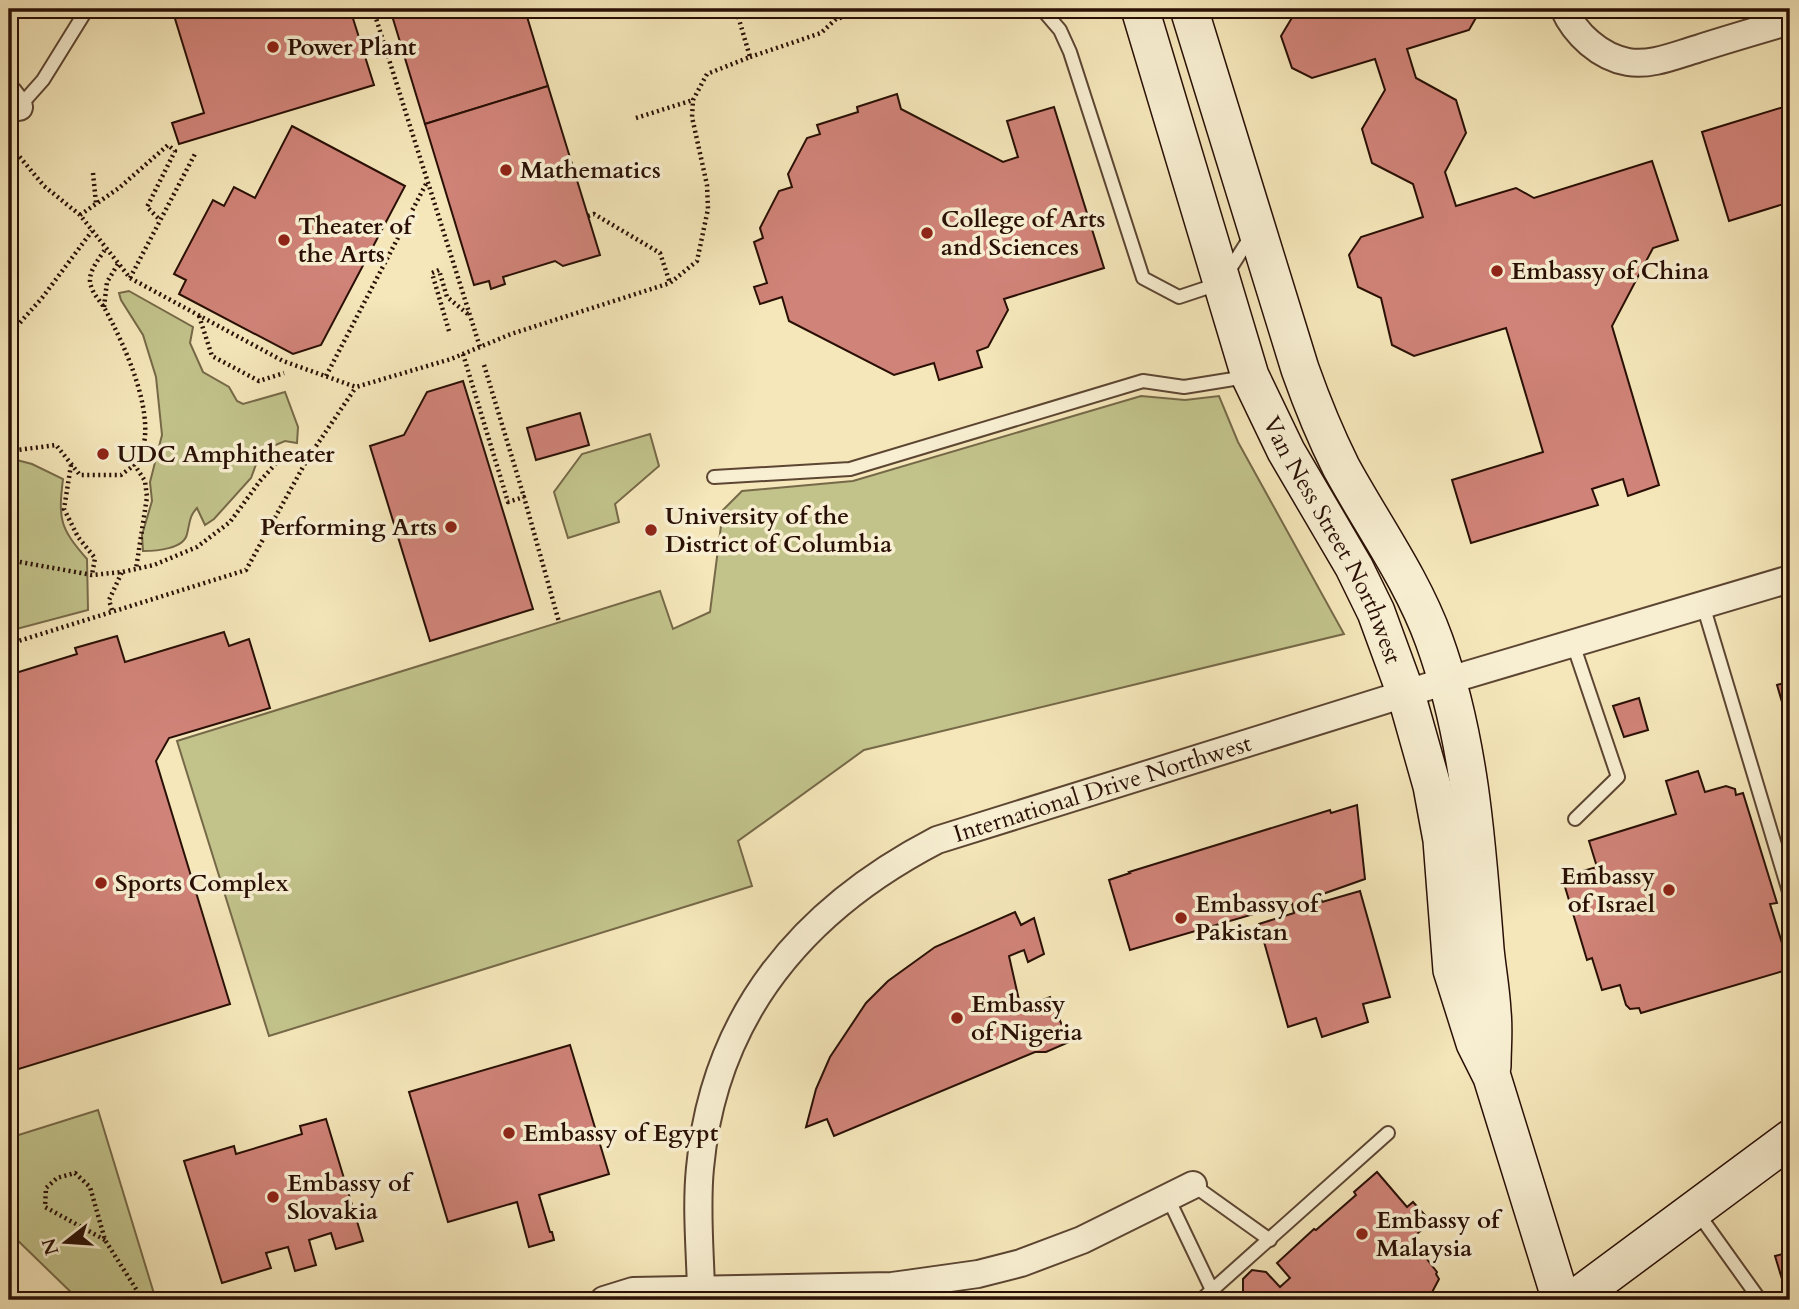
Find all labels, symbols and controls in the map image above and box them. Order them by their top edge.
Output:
place label: Power Plant [287,31,417,64]
marker: Power Plant [265,39,281,55]
place label: Mathematics [520,154,661,187]
marker: Mathematics [498,162,514,178]
place label: College of Arts and Sciences [941,203,1105,264]
place label: Theater of the Arts [298,210,415,271]
marker: College of Arts and Sciences [919,225,935,241]
marker: Theater of the Arts [276,232,292,248]
place label: Embassy of China [1511,255,1709,288]
marker: Embassy of China [1489,263,1505,279]
street label: Van Ness Street Northwest [1255,411,1410,669]
place label: UDC Amphitheater [117,438,335,471]
marker: UDC Amphitheater [95,446,111,462]
place label: University of the District of Columbia [665,500,892,561]
place label: Performing Arts [260,511,437,544]
marker: Performing Arts [443,519,459,535]
marker: University of the District of Columbia [643,522,659,538]
street label: International Drive Northwest [949,727,1256,851]
place label: Embassy of Israel [1560,860,1655,921]
place label: Sports Complex [115,867,289,900]
marker: Sports Complex [93,875,109,891]
marker: Embassy of Israel [1661,882,1677,898]
place label: Embassy of Pakistan [1195,888,1322,949]
marker: Embassy of Pakistan [1173,910,1189,926]
place label: Embassy of Nigeria [971,988,1083,1049]
marker: Embassy of Nigeria [949,1010,965,1026]
place label: Embassy of Egypt [523,1117,719,1150]
marker: Embassy of Egypt [501,1125,517,1141]
place label: Embassy of Slovakia [287,1167,414,1228]
marker: Embassy of Slovakia [265,1189,281,1205]
place label: Embassy of Malaysia [1376,1204,1503,1265]
north arrow [32,1208,102,1278]
marker: Embassy of Malaysia [1354,1226,1370,1242]
text: N [36,1235,66,1258]

